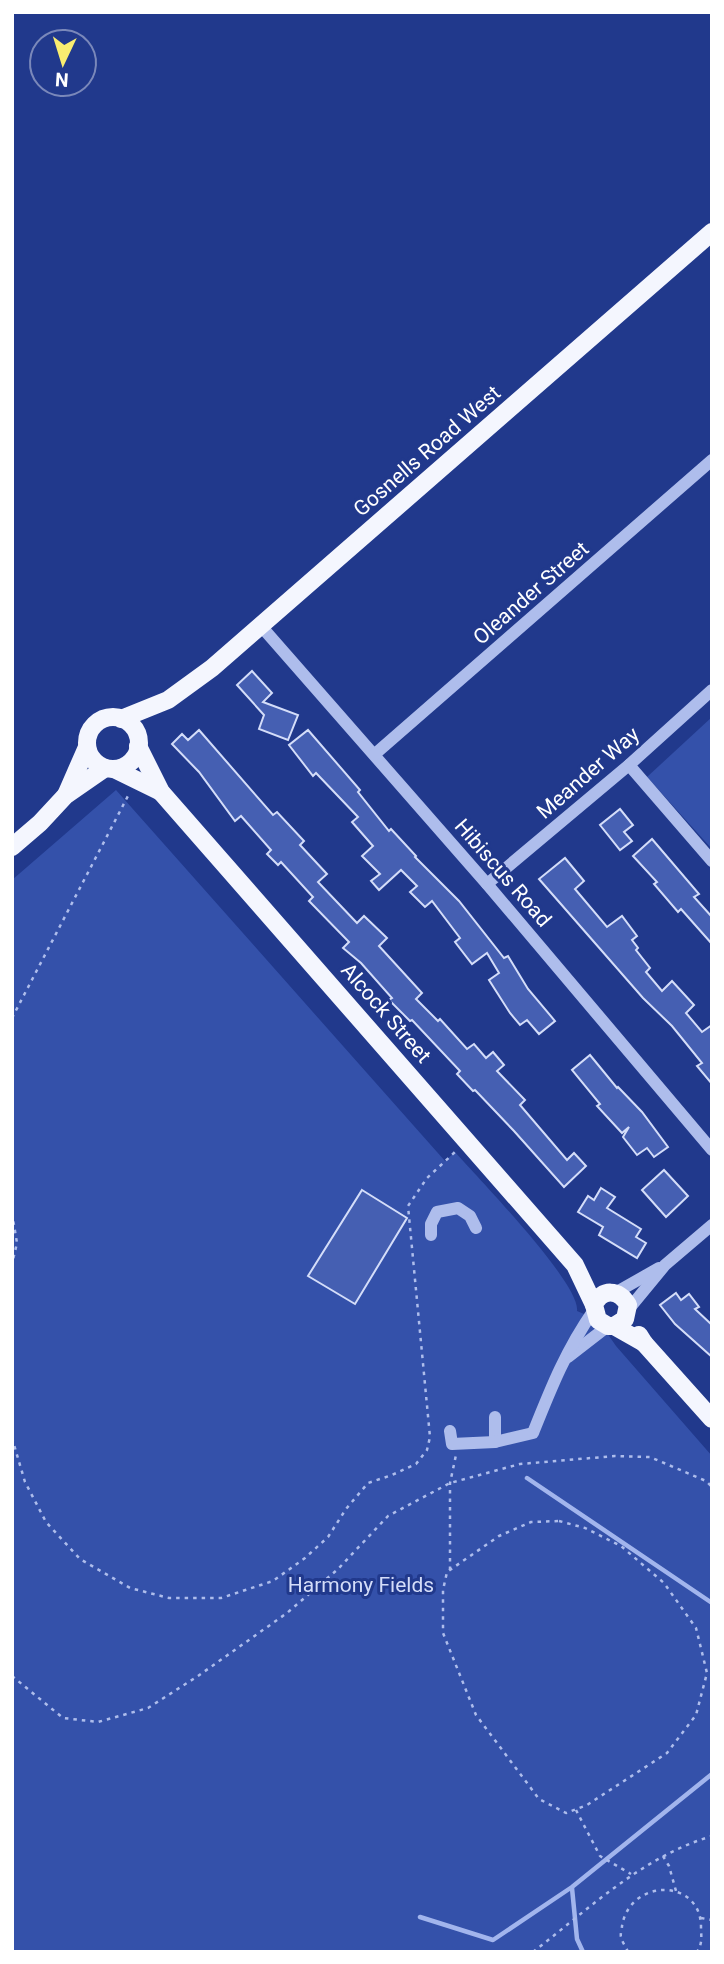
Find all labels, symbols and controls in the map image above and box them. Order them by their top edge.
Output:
north arrow [28,28,98,98]
text: N [54,68,69,91]
street label: Gosnells Road West [349,381,505,521]
street label: Oleander Street [469,536,593,649]
street label: Meander Way [532,722,644,824]
street label: Hibiscus Road [450,814,556,932]
street label: Alcock Street [336,958,436,1068]
park label: Harmony Fields [288,1573,434,1597]

